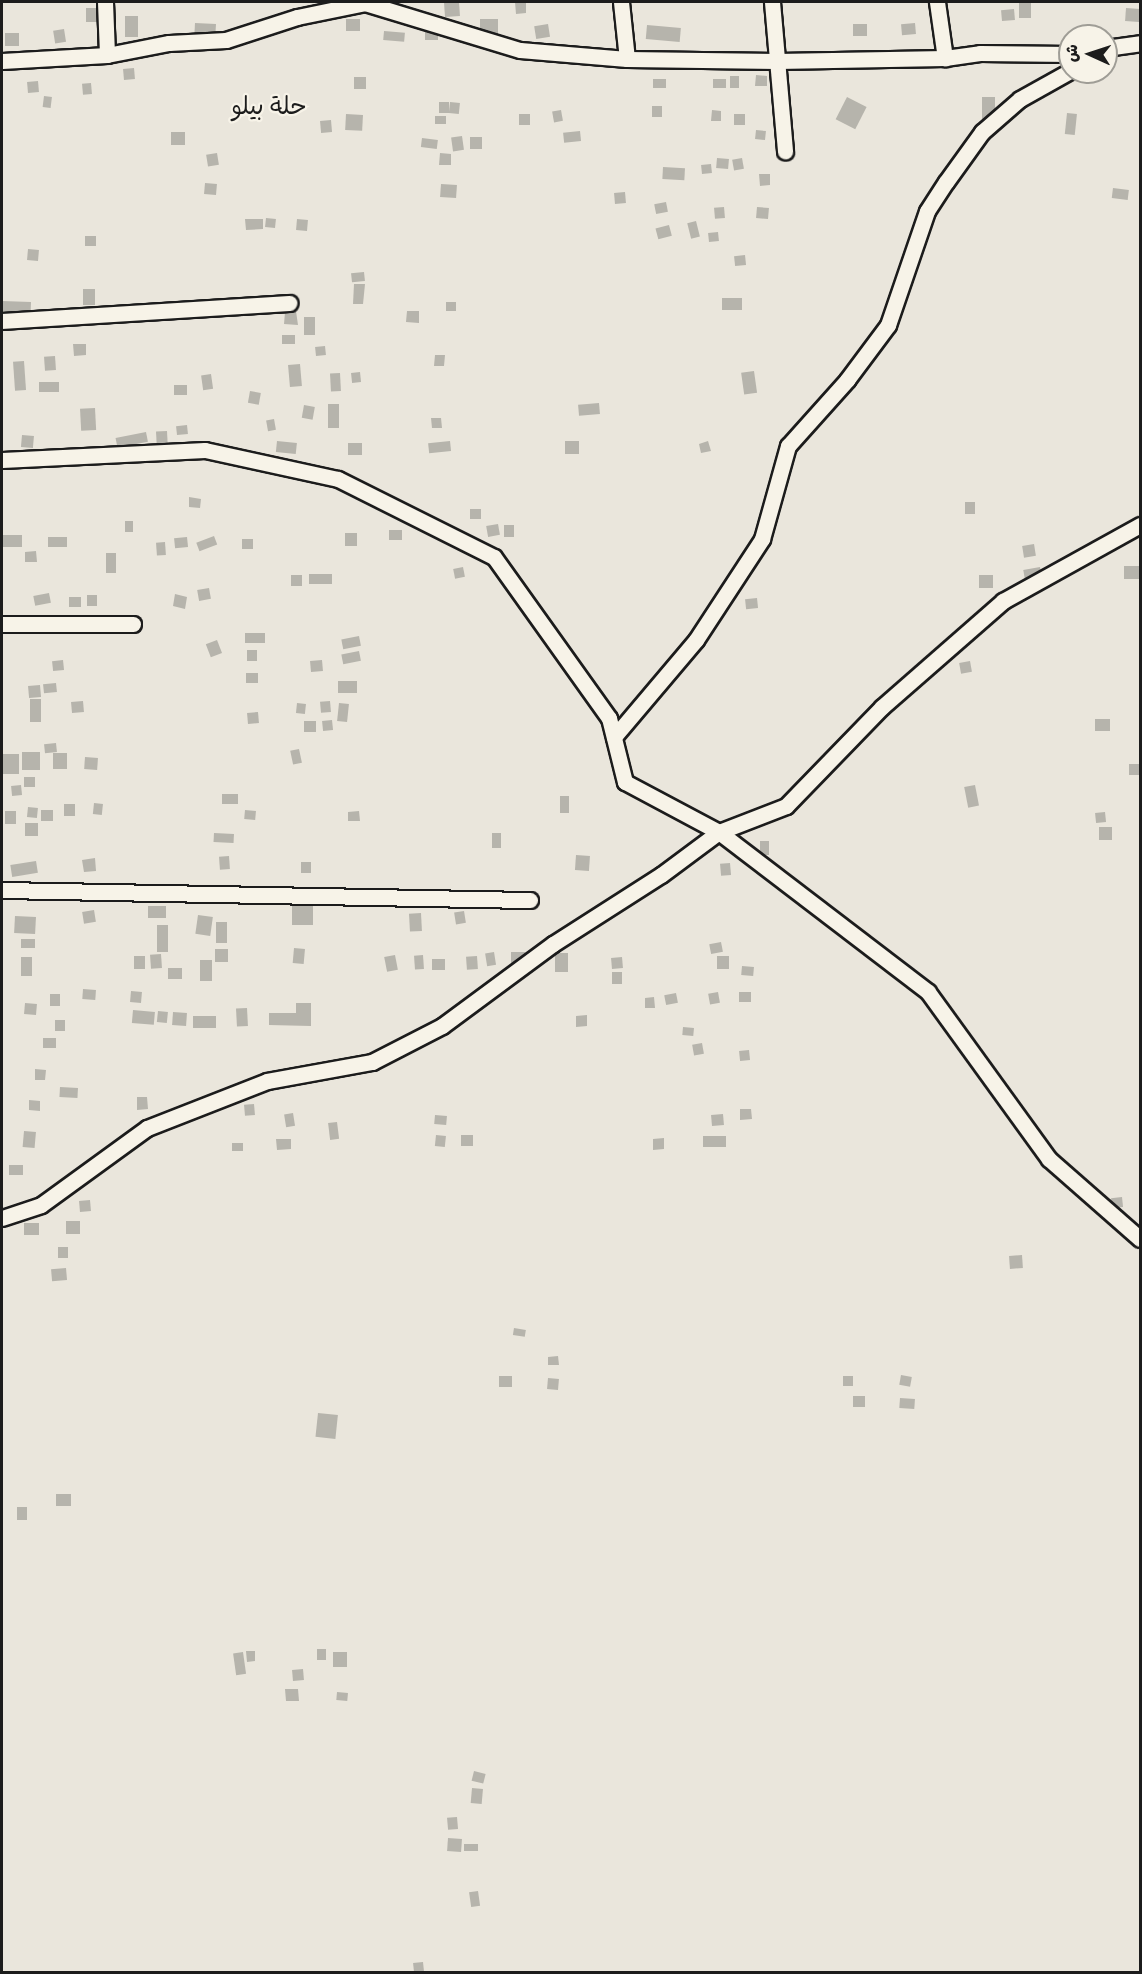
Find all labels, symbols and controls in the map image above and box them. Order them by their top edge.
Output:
north arrow [1058,24,1118,84]
text: ش [1057,44,1086,63]
district label: حلة بيلو [231,93,307,121]

